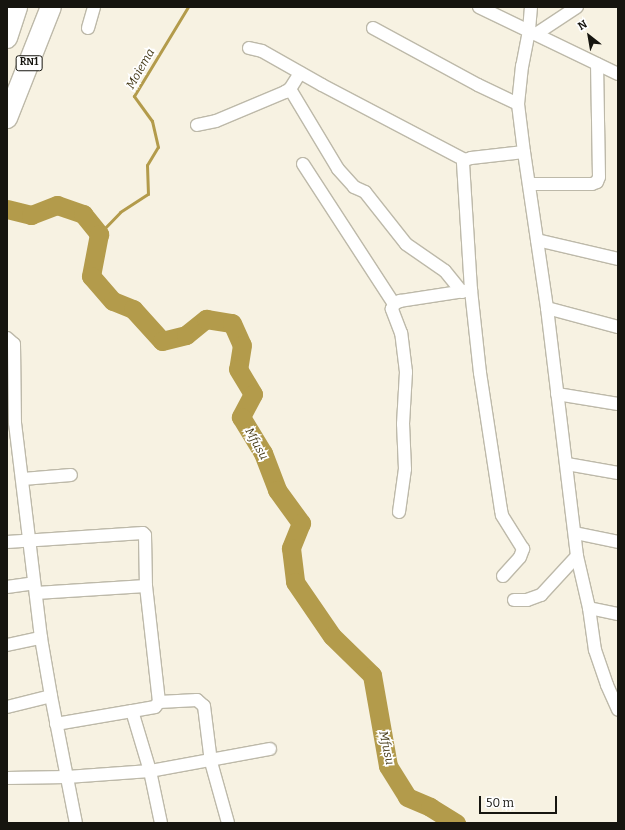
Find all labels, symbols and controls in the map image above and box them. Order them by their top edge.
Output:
north arrow [569,16,609,56]
text: N [576,18,590,33]
water label: Moiema [124,46,158,92]
road number: RN1 [15,55,43,71]
water label: Mfusu [241,425,271,463]
water label: Mfusu [375,730,397,766]
scale bar [481,788,559,814]
text: 50 m [486,796,514,810]

